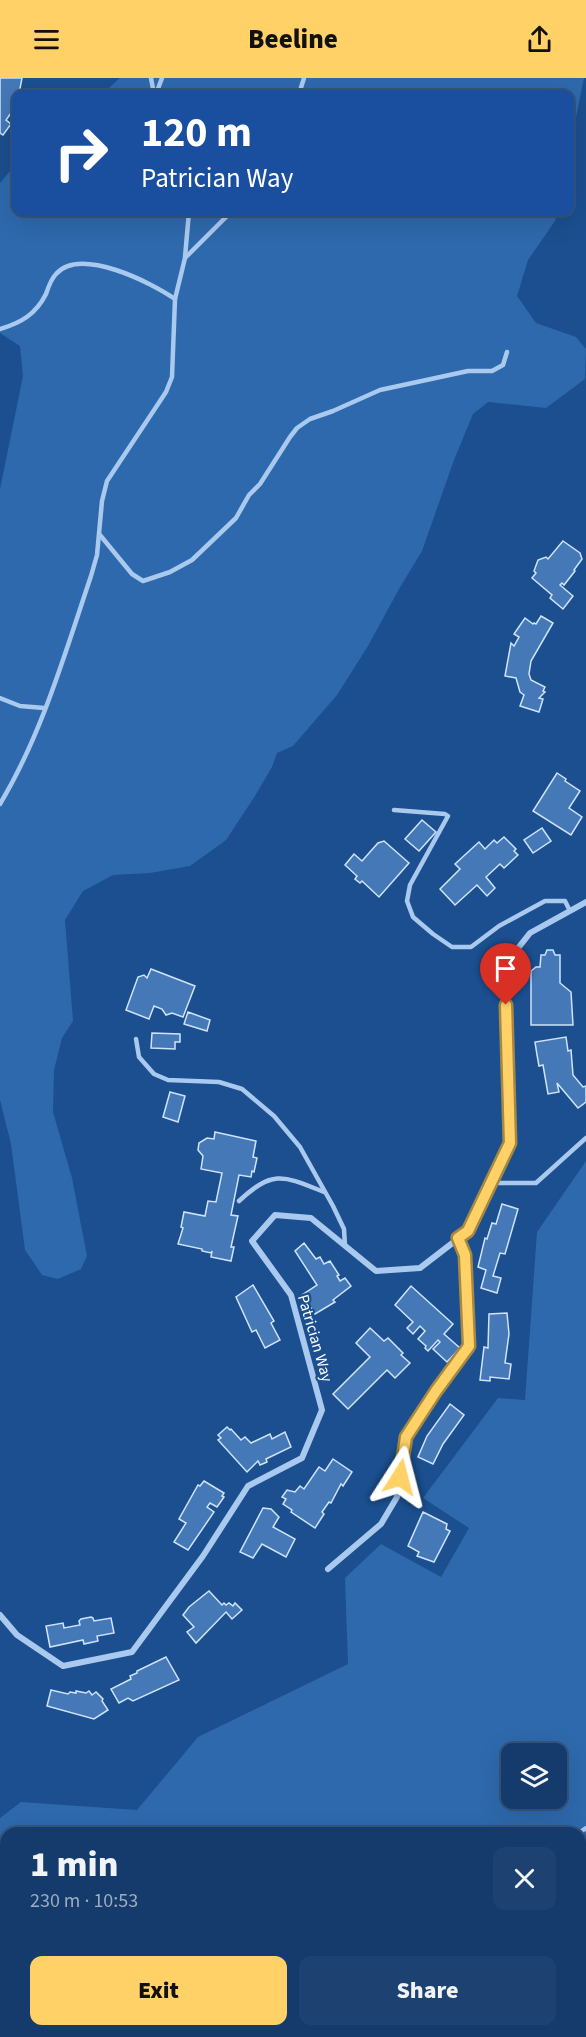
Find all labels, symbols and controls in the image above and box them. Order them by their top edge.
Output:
text: Beeline [248,20,338,59]
icon: menu [30,23,63,56]
icon: share [523,23,556,56]
text: 120 m [141,103,252,163]
icon: right [42,114,120,192]
text: Patrician Way [141,159,293,198]
pin [480,943,531,1005]
icon: arrive [489,952,522,985]
street label: Patrician Way [292,1292,338,1385]
position arrow [368,1445,432,1509]
map controls [501,1743,567,1809]
button: layers [501,1743,567,1809]
text: 1 min [30,1839,118,1890]
button: close [493,1847,556,1910]
text: 230 m · 10:53 [30,1887,138,1915]
button: Exit [30,1956,287,2025]
button: Share [299,1956,556,2025]

